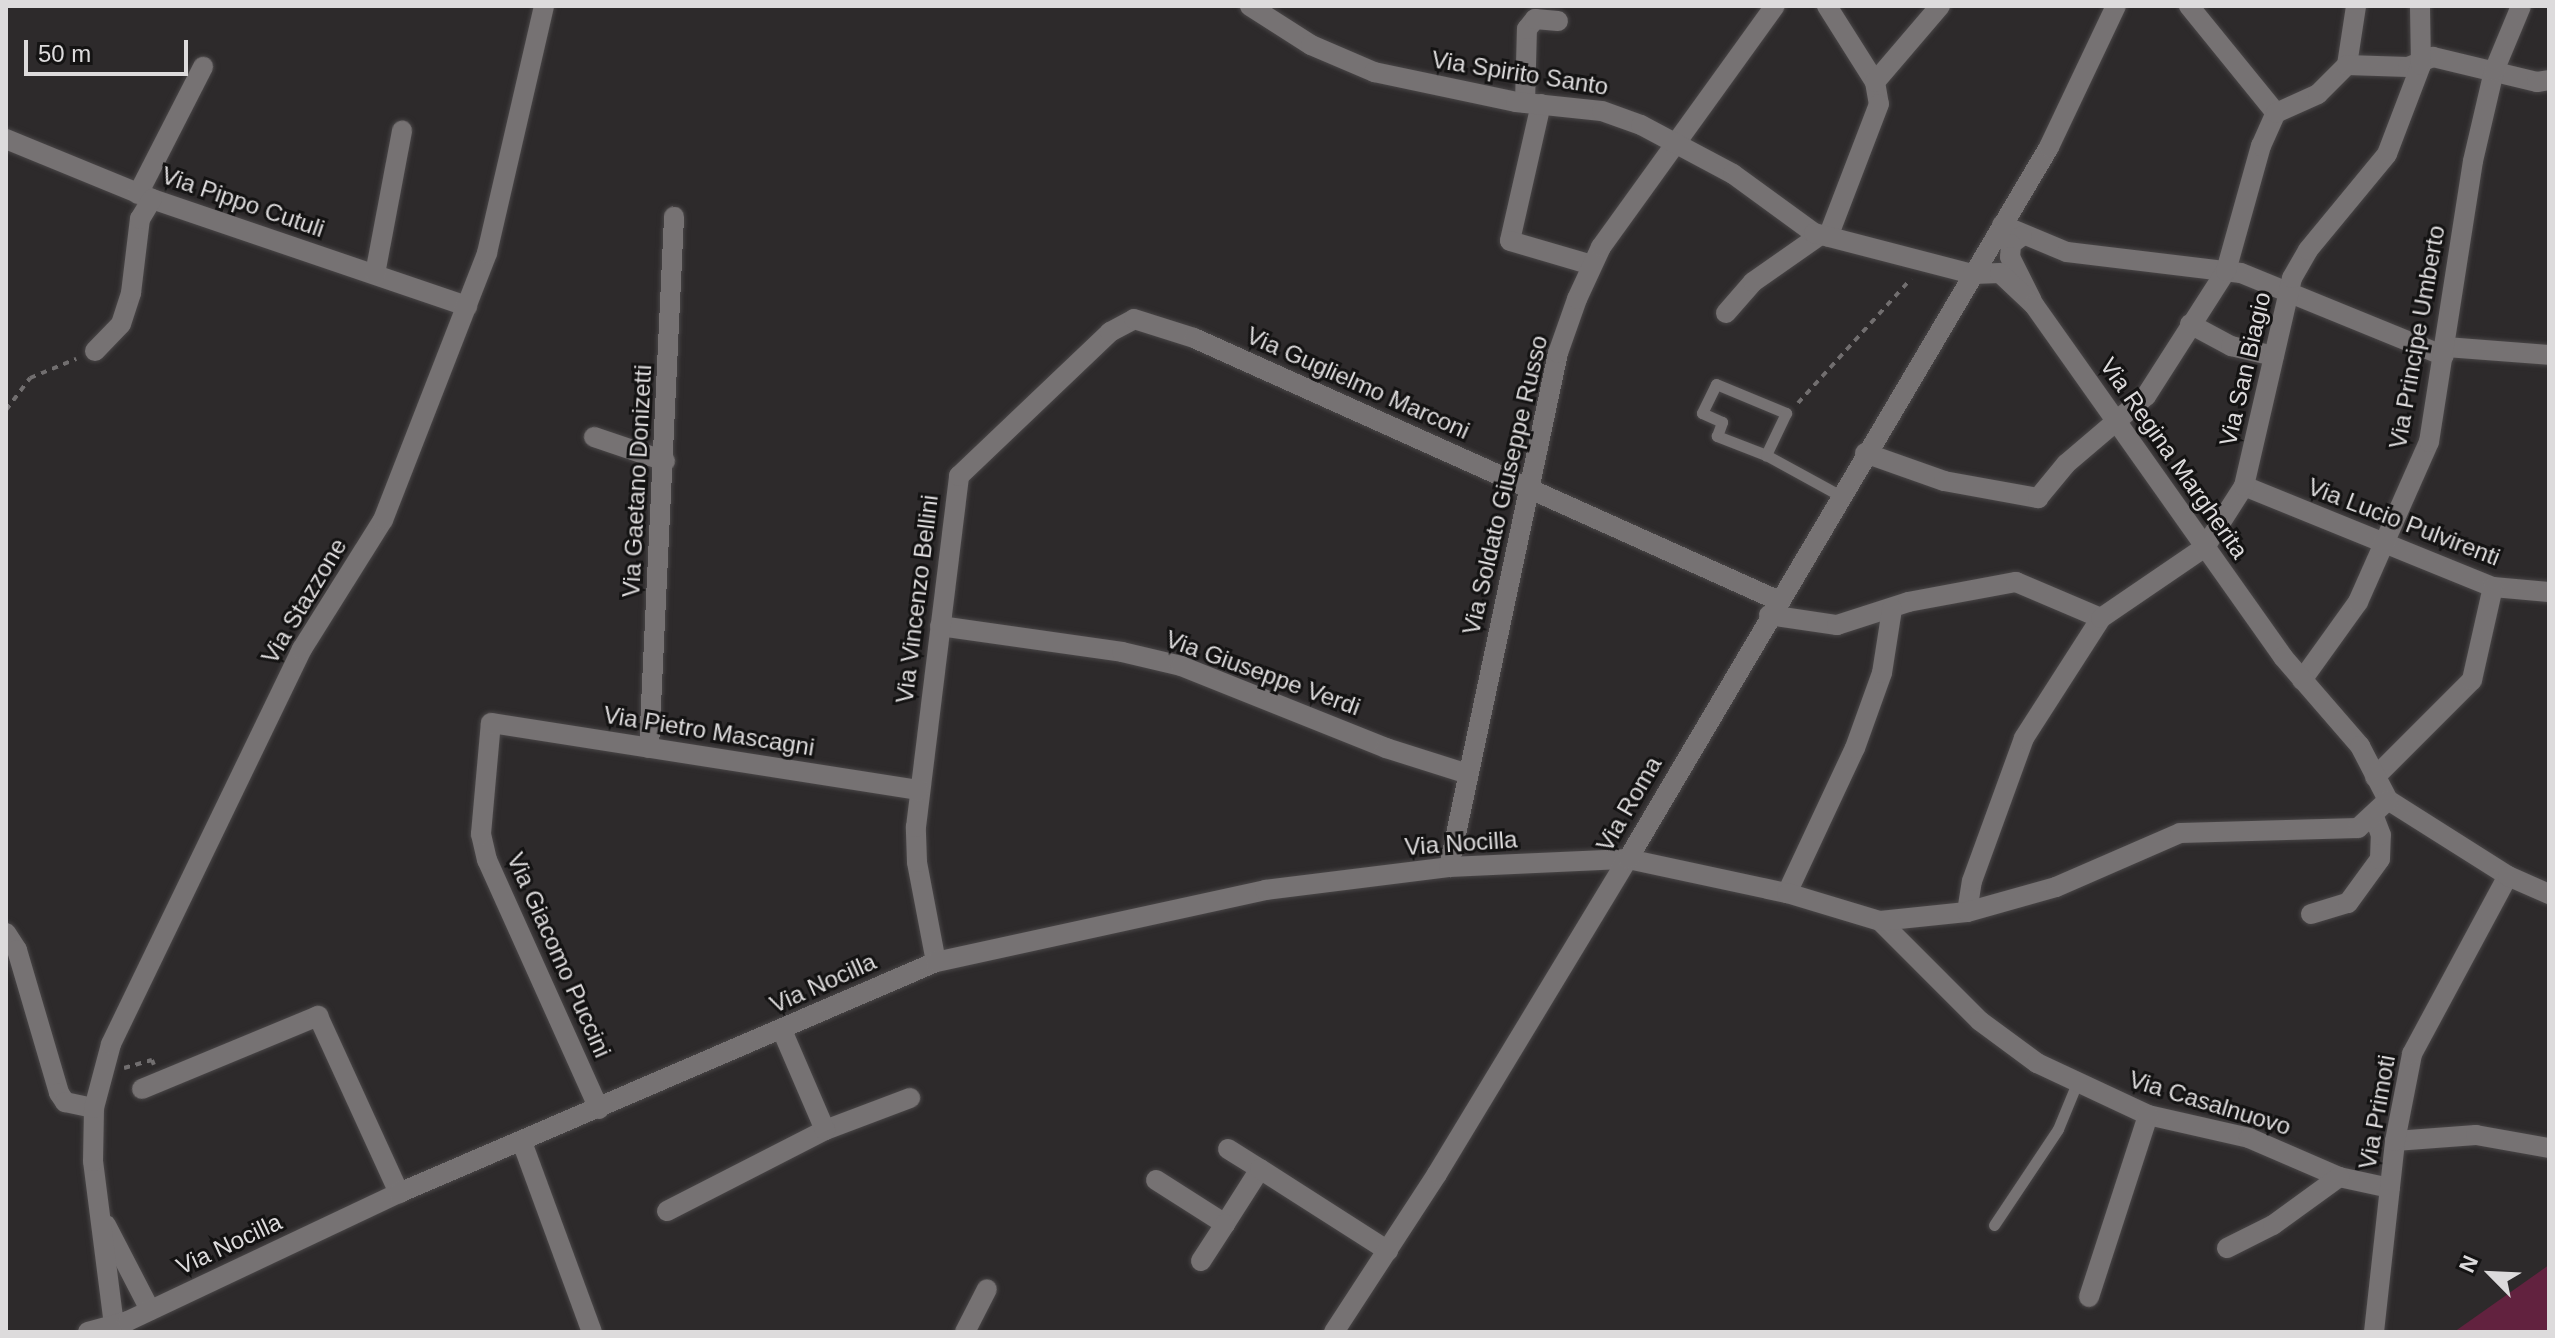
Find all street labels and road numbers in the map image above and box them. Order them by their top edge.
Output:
street label: Via Spirito Santo [1430,45,1610,101]
street label: Via Pippo Cutuli [158,161,328,243]
street label: Via Principe Umberto [2383,223,2451,451]
street label: Via San Biagio [2213,289,2277,449]
street label: Via Guglielmo Marconi [1242,321,1474,445]
street label: Via Soldato Giuseppe Russo [1457,332,1553,638]
street label: Via Regina Margherita [2094,352,2254,564]
street label: Via Gaetano Donizetti [617,364,657,598]
street label: Via Lucio Pulvirenti [2304,472,2504,572]
street label: Via Vincenzo Bellini [890,493,944,705]
street label: Via Stazzone [255,533,353,669]
street label: Via Giuseppe Verdi [1162,624,1364,722]
street label: Via Pietro Mascagni [602,700,816,762]
street label: Via Roma [1590,751,1668,857]
street label: Via Nocilla [1404,825,1518,861]
street label: Via Giacomo Puccini [501,848,617,1062]
street label: Via Nocilla [766,947,880,1019]
street label: Via Primoti [2353,1053,2401,1171]
street label: Via Casalnuovo [2126,1065,2294,1141]
street label: Via Nocilla [172,1207,286,1281]

